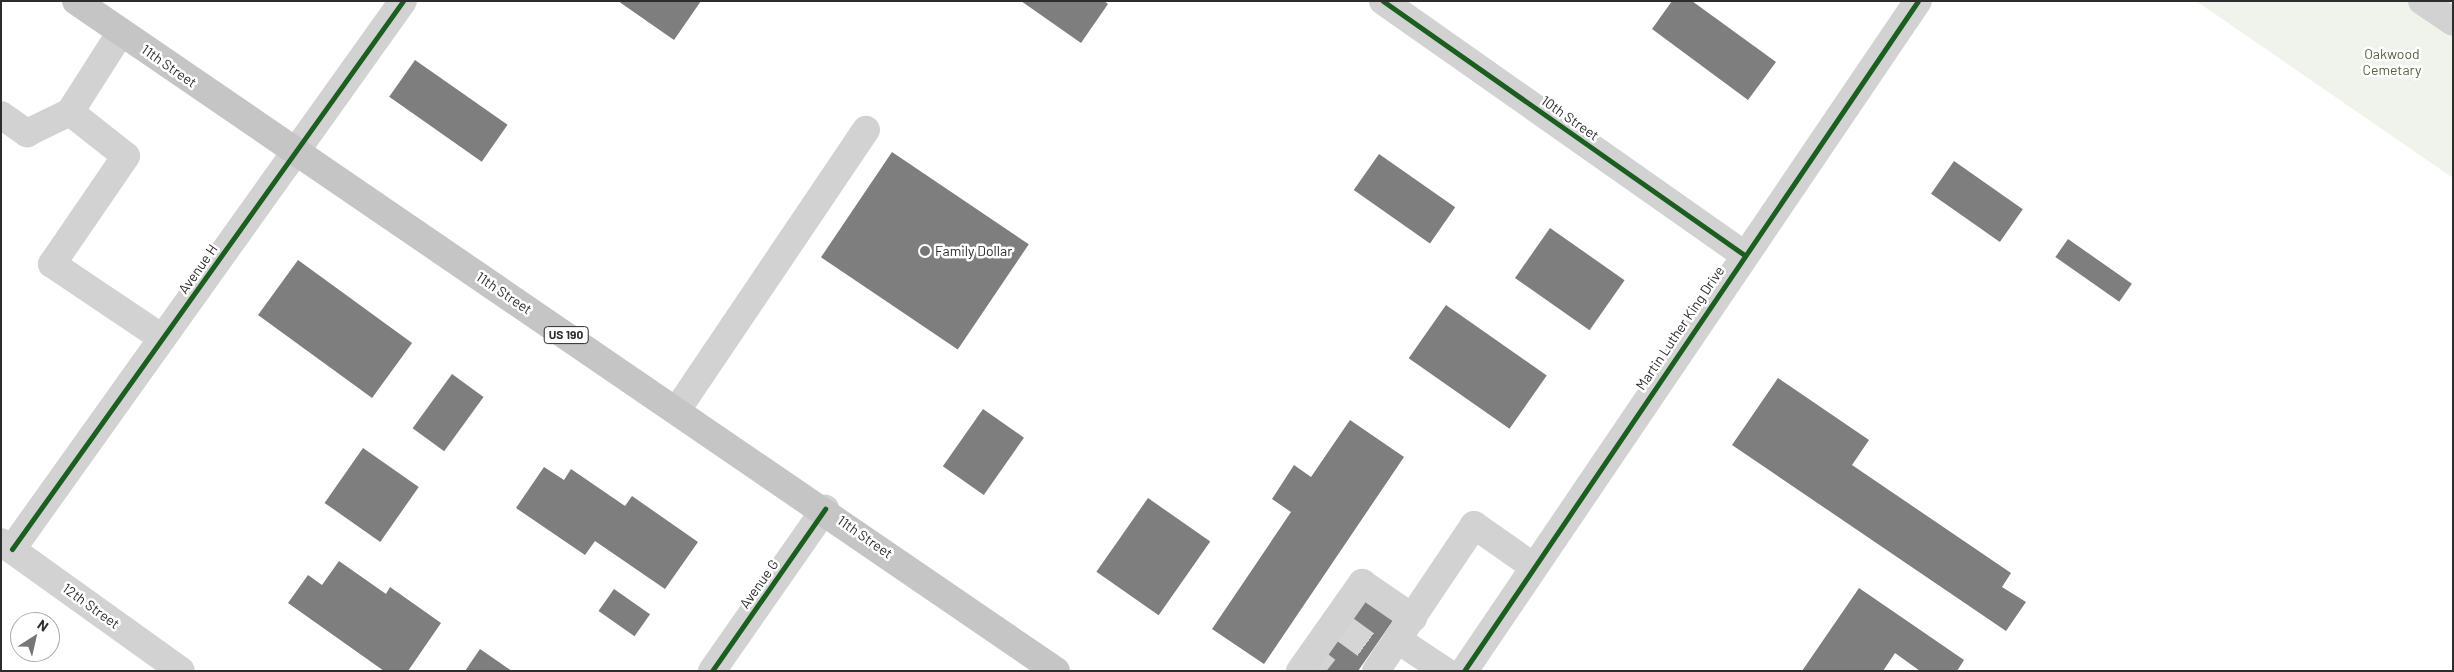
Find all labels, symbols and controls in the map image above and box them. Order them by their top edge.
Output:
street label: 11th Street [138,41,200,91]
park label: Oakwood Cemetary [2363,46,2421,78]
street label: 10th Street [1538,92,1602,144]
street label: Avenue H [175,241,221,297]
place label: Family Dollar [935,243,1012,259]
marker: Family Dollar [919,245,931,257]
street label: Martin Luther King Drive [1632,263,1728,393]
street label: 11th Street [473,268,535,318]
road number: US 190 [544,326,588,344]
street label: 11th Street [834,512,896,562]
street label: Avenue G [736,556,782,612]
street label: 12th Street [59,580,123,632]
north arrow [10,612,60,662]
text: N [35,615,52,635]

